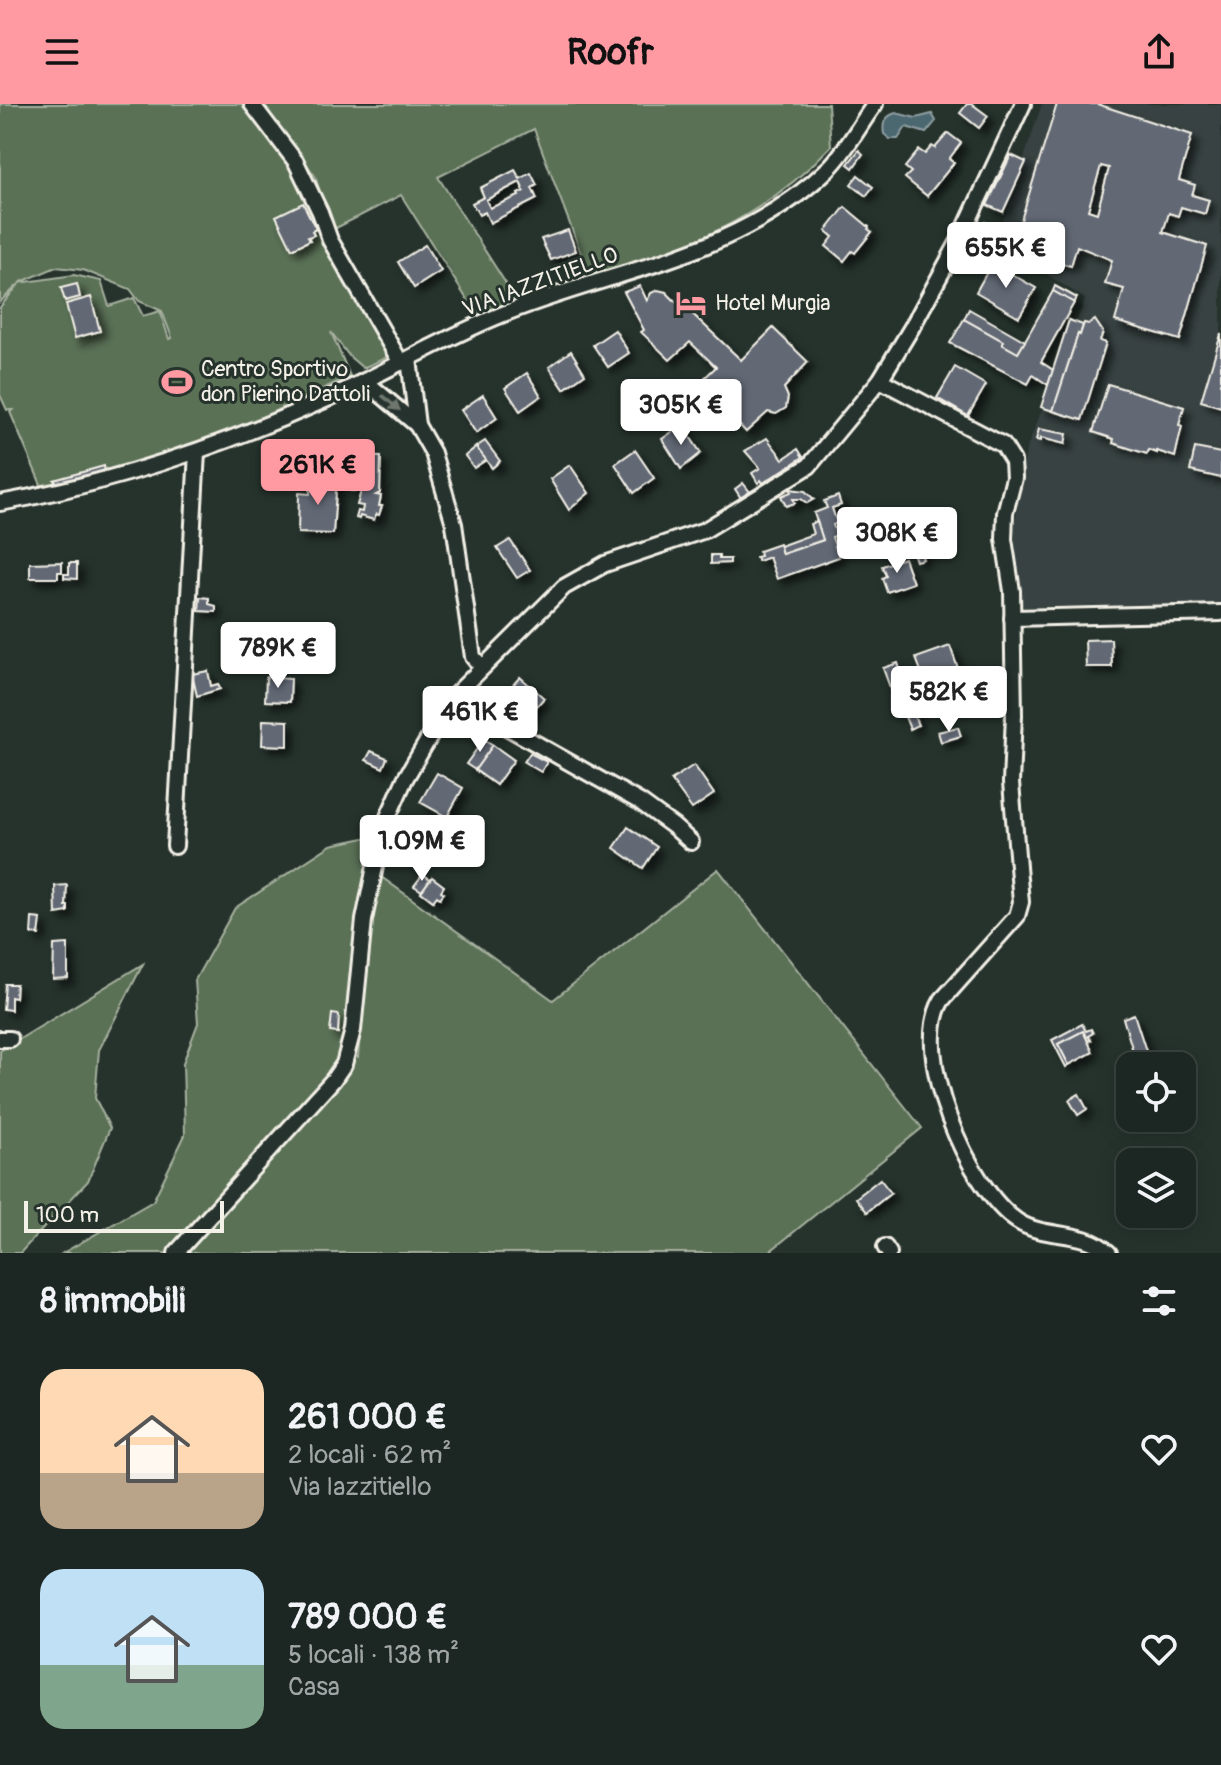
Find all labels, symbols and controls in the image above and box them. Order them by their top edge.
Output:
icon: menu [40,30,84,74]
text: Roofr [567,30,654,75]
icon: share [1137,30,1181,74]
pin: 655K € [941,222,1071,290]
text: 655K € [965,232,1047,264]
street label: VIA IAZZITIELLO [458,241,622,323]
hotel icon: Hotel Murgia [674,286,708,320]
place label: Hotel Murgia [715,289,830,317]
place label: Centro Sportivo don Pierino Dattoli [201,355,370,408]
sports icon: Centro Sportivo don Pierino Dattoli [160,365,194,399]
pin: 305K € [616,379,746,447]
text: 305K € [639,389,723,421]
one-way arrow [381,394,401,411]
pin: 261K € [253,439,383,507]
text: 261K € [279,449,357,481]
pin: 308K € [832,507,962,575]
text: 308K € [855,517,939,549]
pin: 789K € [213,622,343,690]
text: 789K € [239,632,317,664]
pin: 582K € [884,666,1014,734]
text: 582K € [909,676,989,708]
pin: 461K € [415,686,545,754]
text: 461K € [441,696,519,728]
pin: 1.09M € [348,815,496,883]
text: 1.09M € [378,825,466,857]
map controls [1116,1052,1196,1228]
button: locate [1116,1052,1196,1132]
button: layers [1116,1148,1196,1228]
scale bar [24,1197,224,1233]
text: 100 m [36,1201,99,1229]
icon: filters [1137,1279,1181,1323]
text: 8 immobili [40,1280,185,1323]
text: 261 000 € [288,1396,447,1439]
icon: home [104,1401,200,1497]
icon: heart [1137,1427,1181,1471]
text: 2 locali · 62 m² [288,1439,451,1471]
text: Via Iazzitiello [288,1471,431,1503]
text: 789 000 € [288,1596,448,1639]
icon: home [104,1601,200,1697]
icon: heart [1137,1627,1181,1671]
text: 5 locali · 138 m² [288,1639,459,1671]
text: Casa [288,1671,340,1703]

